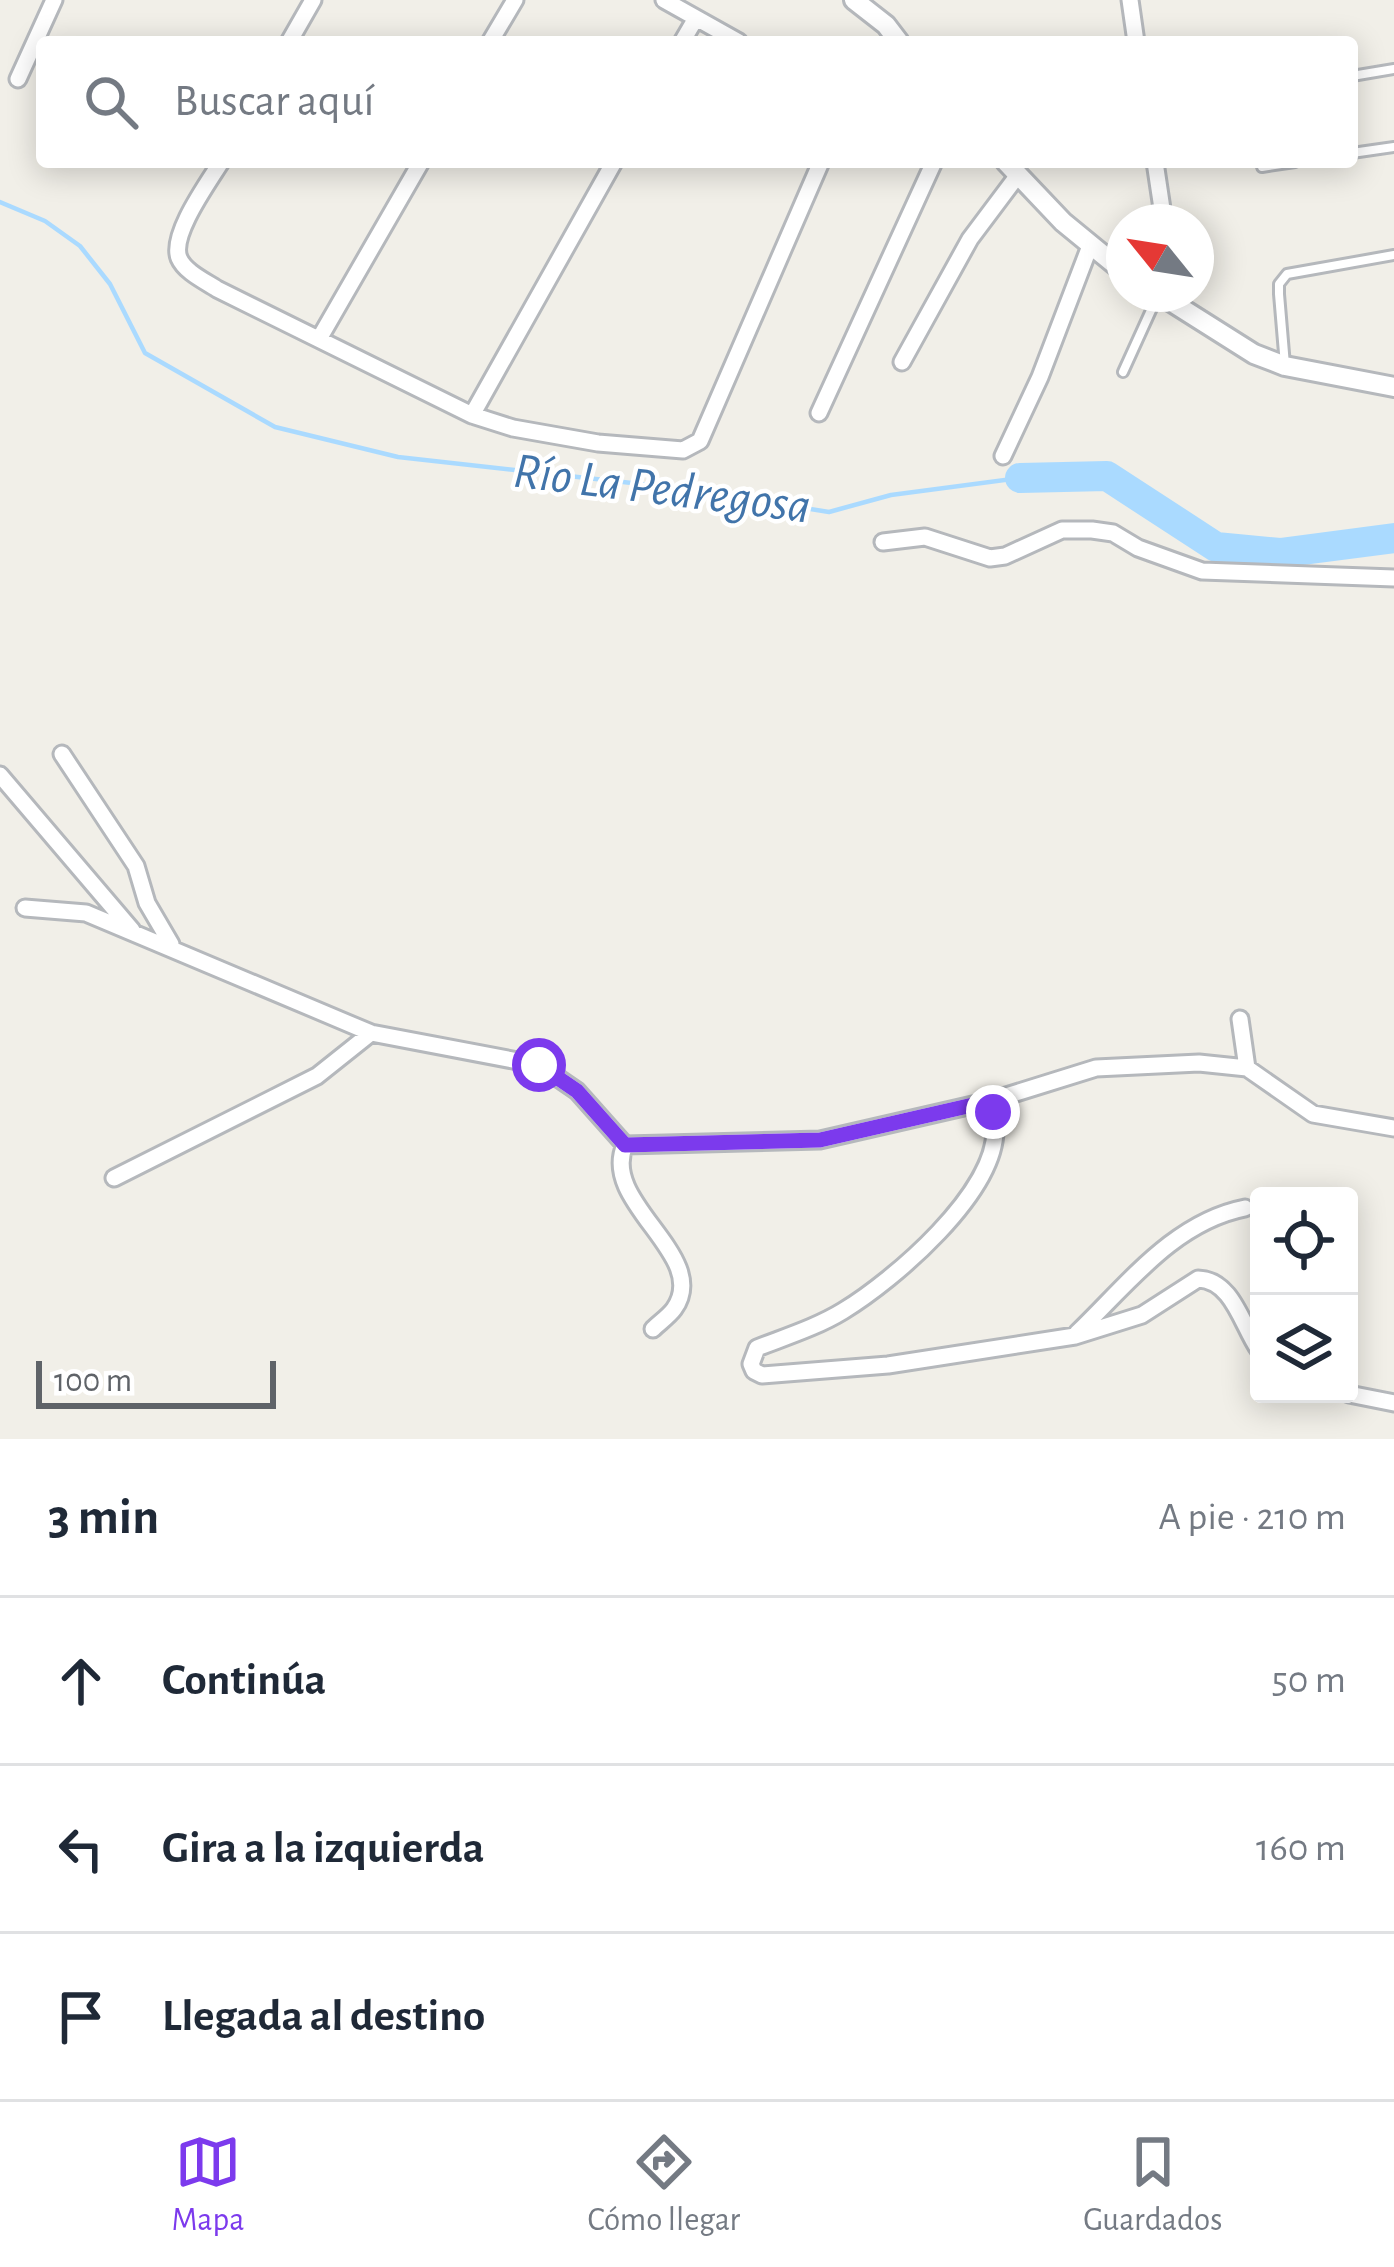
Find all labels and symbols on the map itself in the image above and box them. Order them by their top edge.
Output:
north arrow [1106,204,1214,312]
water label: Río La Pedregosa [510,445,814,533]
route start [512,1038,566,1092]
route end [966,1085,1020,1139]
scale bar [36,1355,276,1408]

